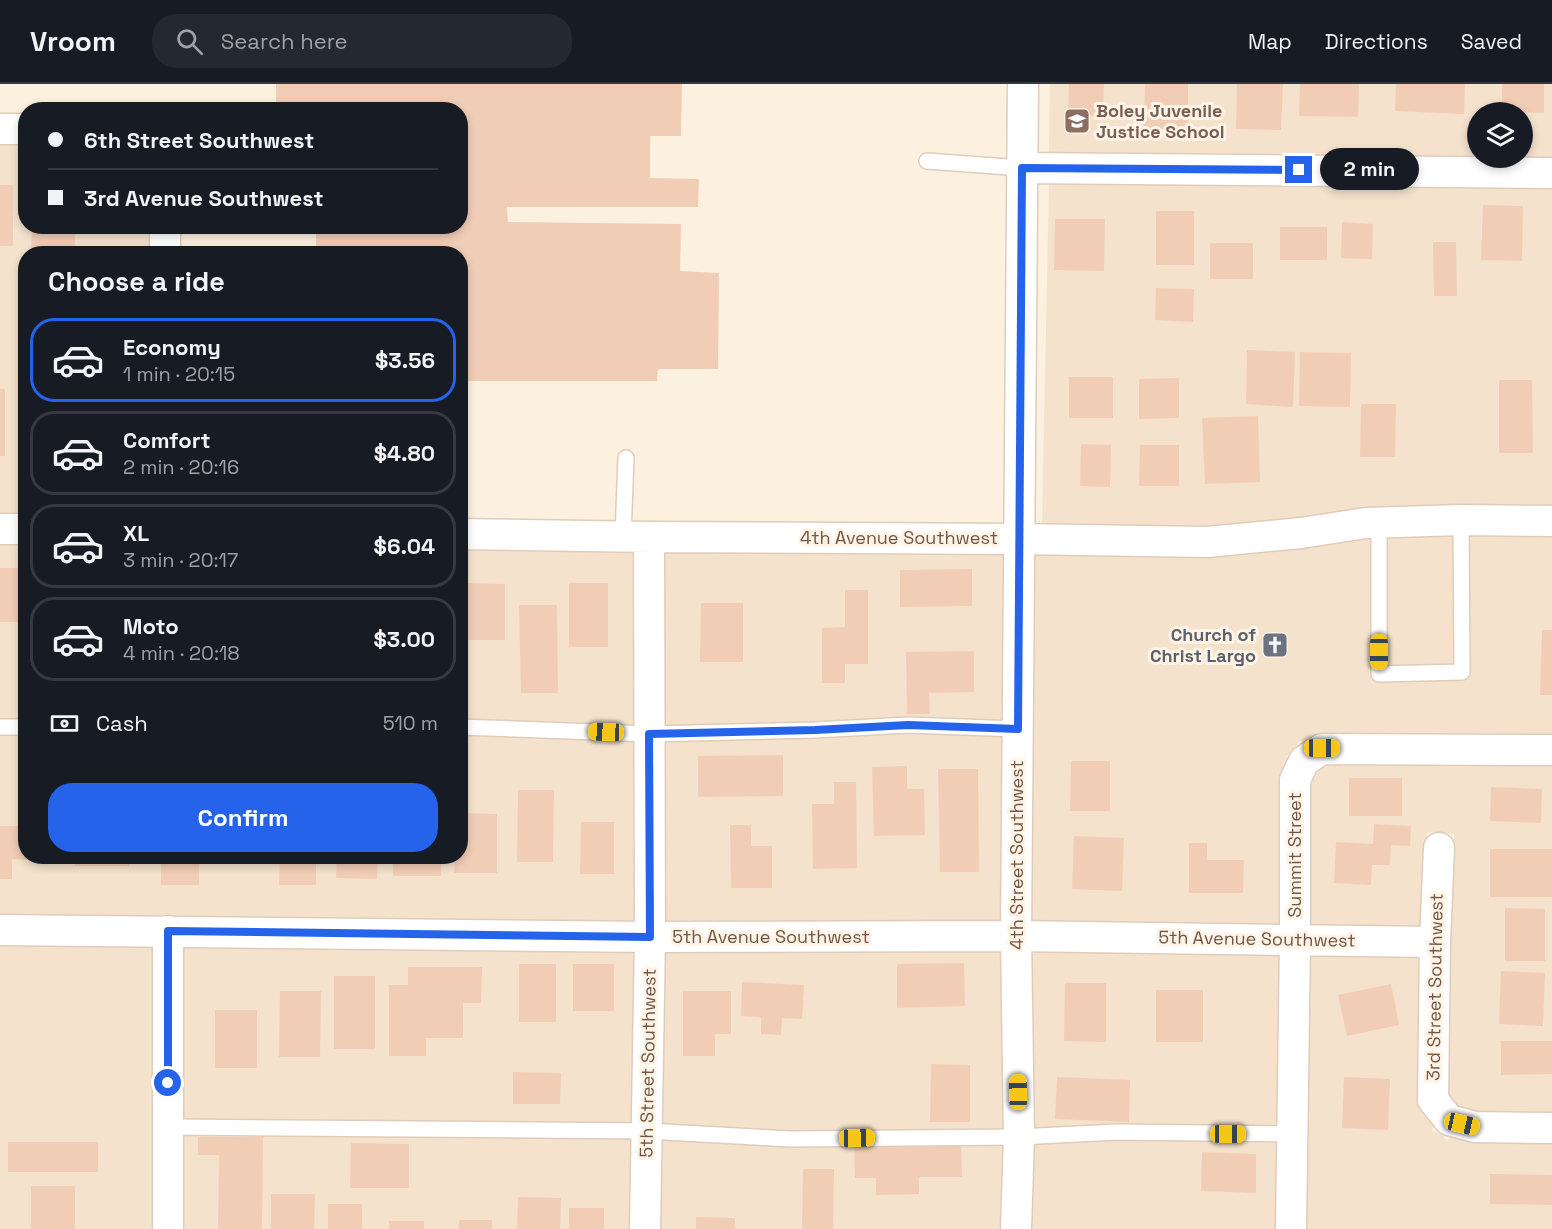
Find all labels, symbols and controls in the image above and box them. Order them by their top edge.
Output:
search box [152,14,572,68]
text: Vroom [30,23,116,59]
icon: search [173,25,206,58]
text: Search here [221,27,348,55]
text: Map [1248,28,1292,55]
text: Directions [1325,28,1428,55]
text: Saved [1461,28,1522,55]
place label: Boley Juvenile Justice School [1096,99,1225,143]
map controls [1467,102,1533,168]
button: layers [1467,102,1533,168]
school or university icon: Boley Juvenile Justice School [1062,106,1092,136]
text: 6th Street Southwest [84,126,314,154]
callout: 2 min [1320,149,1419,191]
route end [1285,156,1312,183]
text: 2 min [1344,156,1395,182]
text: 3rd Avenue Southwest [84,184,324,212]
text: Choose a ride [48,264,225,299]
icon: car [51,333,105,387]
text: Economy [123,333,221,361]
text: $3.56 [375,346,435,374]
text: 1 min · 20:15 [123,361,235,387]
icon: car [51,426,105,480]
text: Comfort [123,426,211,454]
text: $4.80 [374,439,435,467]
text: 2 min · 20:16 [123,454,239,480]
icon: car [51,519,105,573]
text: XL [123,519,149,547]
street label: 4th Avenue Southwest [800,526,998,549]
text: $6.04 [374,532,435,560]
text: 3 min · 20:17 [123,547,238,573]
icon: car [51,612,105,666]
text: Moto [123,612,179,640]
place label: Church of Christ Largo [1150,623,1256,667]
text: $3.00 [373,625,435,653]
church icon: Church of Christ Largo [1260,630,1290,660]
car [1370,634,1388,670]
text: 4 min · 20:18 [123,640,240,666]
icon: cash [48,707,81,740]
text: Cash [96,709,148,737]
text: 510 m [383,710,438,736]
car [588,722,624,742]
car [1304,739,1340,757]
street label: 4th Street Southwest [1005,760,1028,950]
button: Confirm [48,783,438,852]
street label: Summit Street [1283,792,1306,918]
street label: 3rd Street Southwest [1421,893,1448,1081]
street label: 5th Avenue Southwest [672,925,870,948]
street label: 5th Avenue Southwest [1158,925,1356,952]
street label: 5th Street Southwest [634,968,661,1158]
route start [154,1069,181,1096]
car [1009,1074,1027,1110]
car [1442,1111,1482,1137]
car [1210,1125,1246,1143]
car [839,1129,875,1147]

